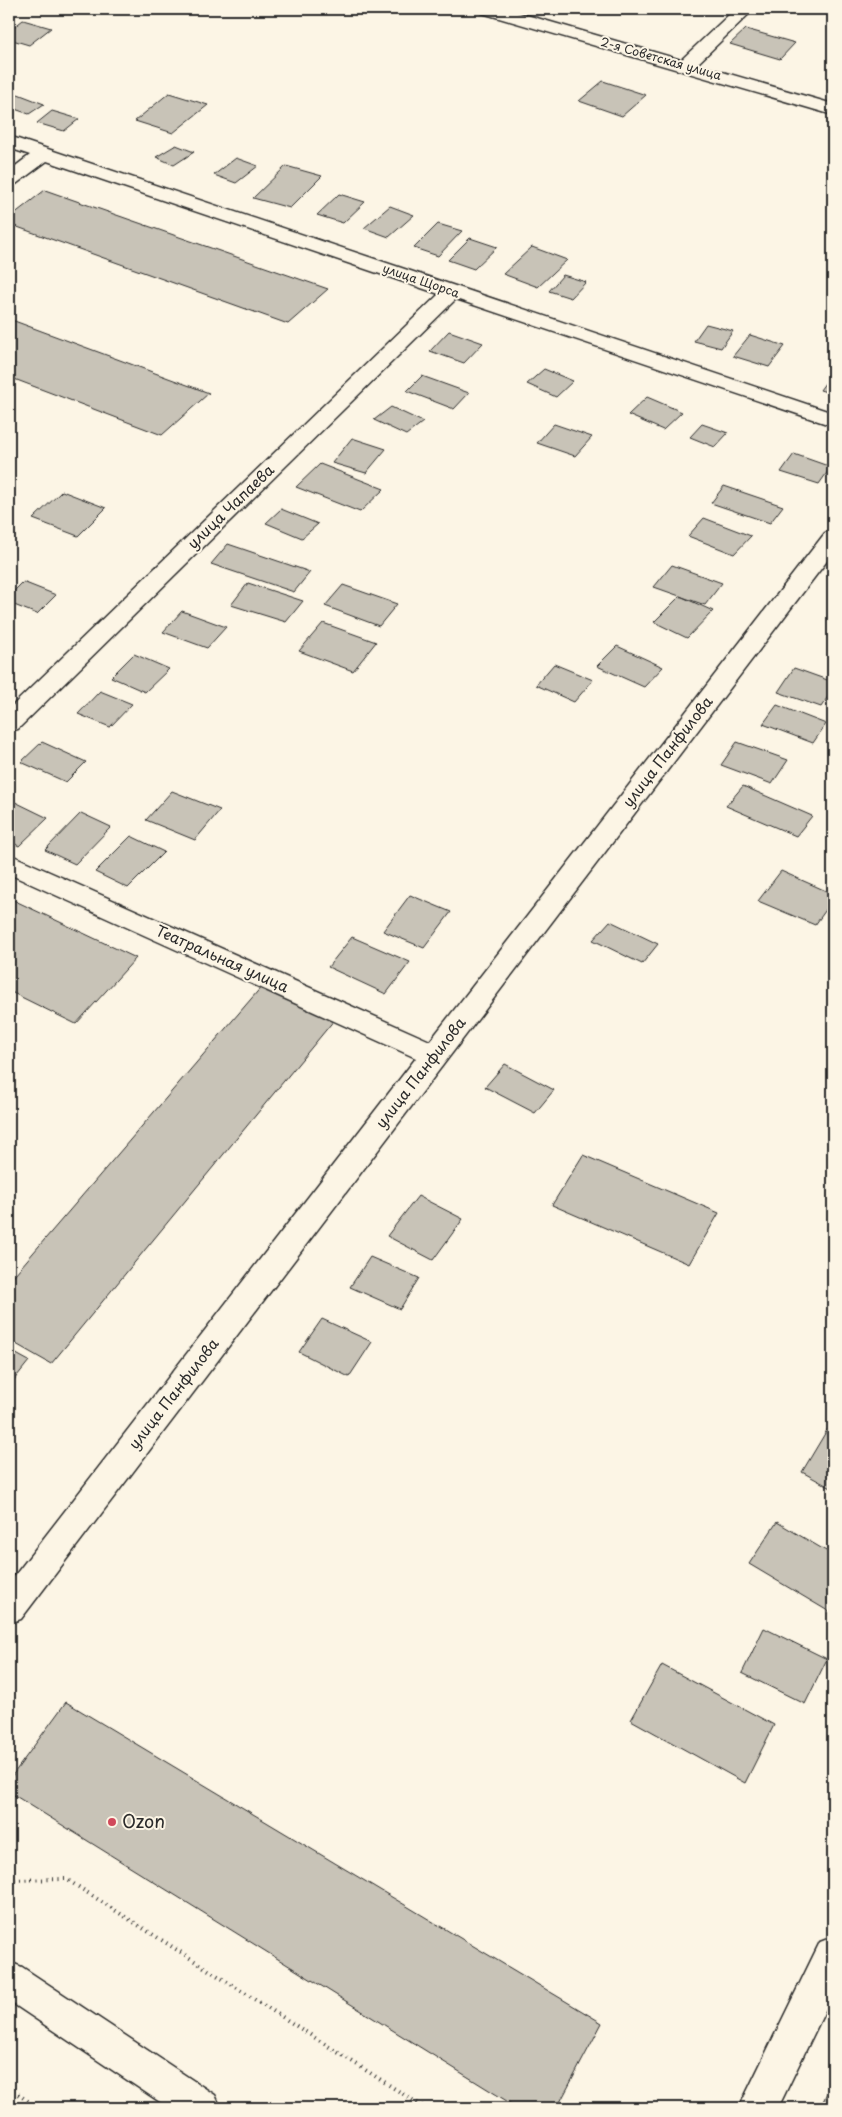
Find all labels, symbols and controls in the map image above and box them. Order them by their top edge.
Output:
street label: 2-я Советская улица [599,32,724,84]
street label: улица Щорса [380,258,463,302]
street label: улица Чапаева [181,458,279,553]
street label: улица Панфилова [616,690,718,811]
street label: Театральная улица [152,918,293,998]
street label: улица Панфилова [369,1011,471,1132]
street label: улица Панфилова [122,1332,224,1453]
place label: Ozon [122,1807,165,1834]
marker: Ozon [106,1816,118,1828]

